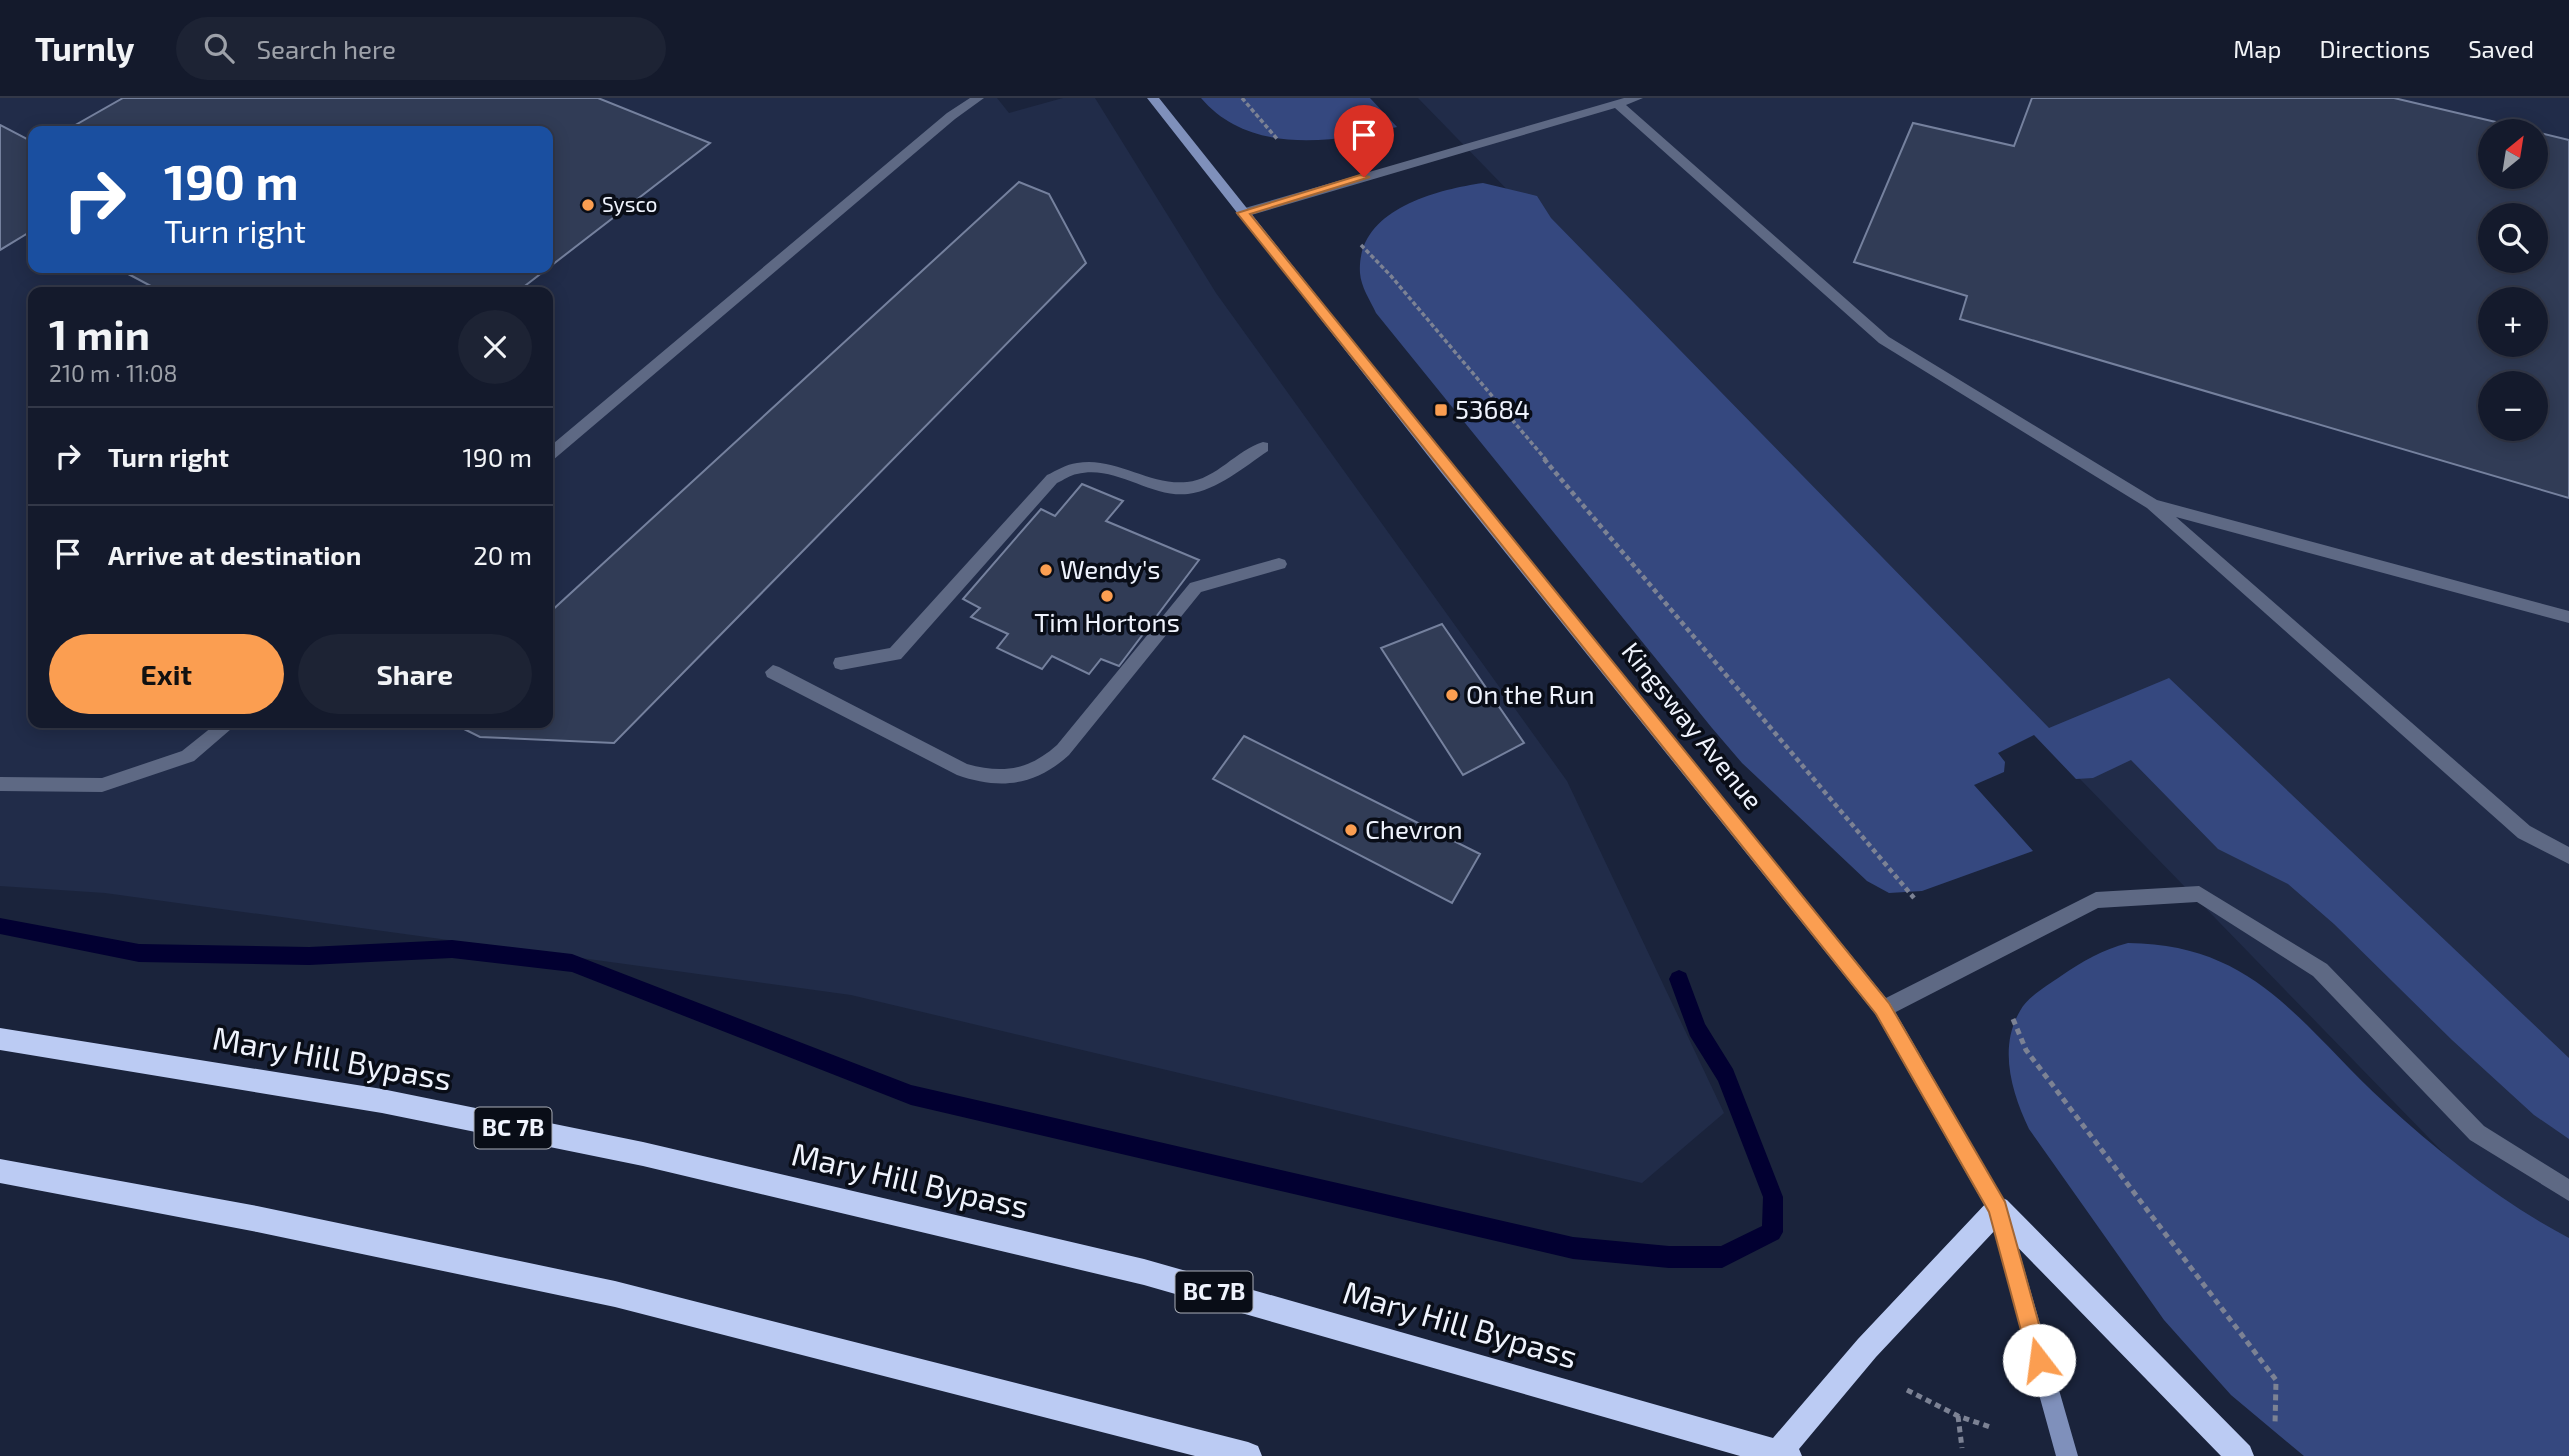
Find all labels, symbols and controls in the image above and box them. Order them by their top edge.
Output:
search box [176,17,666,80]
text: Turnly [35,28,134,68]
icon: search [200,29,238,67]
text: Search here [256,33,396,64]
text: Map [2233,34,2281,63]
text: Directions [2319,34,2430,63]
text: Saved [2468,34,2534,63]
pin [1334,105,1394,177]
icon: arrive [1345,116,1383,154]
north arrow [2478,119,2548,189]
map controls [2478,119,2548,441]
text: 190 m [164,151,299,210]
icon: right [49,154,140,245]
place label: Sysco [602,191,657,216]
marker: Sysco [580,197,596,213]
button: search [2478,203,2548,273]
text: Turn right [164,211,306,249]
button: + [2478,287,2548,357]
text: 1 min [49,308,150,358]
button: close [458,310,532,384]
text: 210 m · 11:08 [49,359,177,387]
button: − [2478,371,2548,441]
place label: 53684 [1455,393,1530,424]
marker: 53684 [1433,402,1449,418]
icon: right [49,437,87,475]
text: Turn right [108,441,229,472]
text: 190 m [463,441,532,472]
icon: arrive [49,535,87,573]
text: Arrive at destination [108,539,361,570]
text: 20 m [473,539,532,570]
place label: Wendy's [1060,553,1161,584]
marker: Wendy's [1038,562,1054,578]
marker: Tim Hortons [1099,588,1115,604]
place label: Tim Hortons [1034,606,1180,637]
button: Exit [49,634,284,714]
button: Share [298,634,532,714]
street label: Kingsway Avenue [1616,635,1770,815]
place label: On the Run [1466,678,1595,709]
marker: On the Run [1444,687,1460,703]
place label: Chevron [1365,813,1463,844]
marker: Chevron [1343,822,1359,838]
street label: Mary Hill Bypass [210,1017,455,1097]
road number: BC 7B [475,1108,552,1148]
street label: Mary Hill Bypass [788,1133,1033,1225]
street label: Mary Hill Bypass [1339,1271,1582,1375]
road number: BC 7B [1176,1272,1252,1312]
position arrow [2002,1323,2076,1397]

